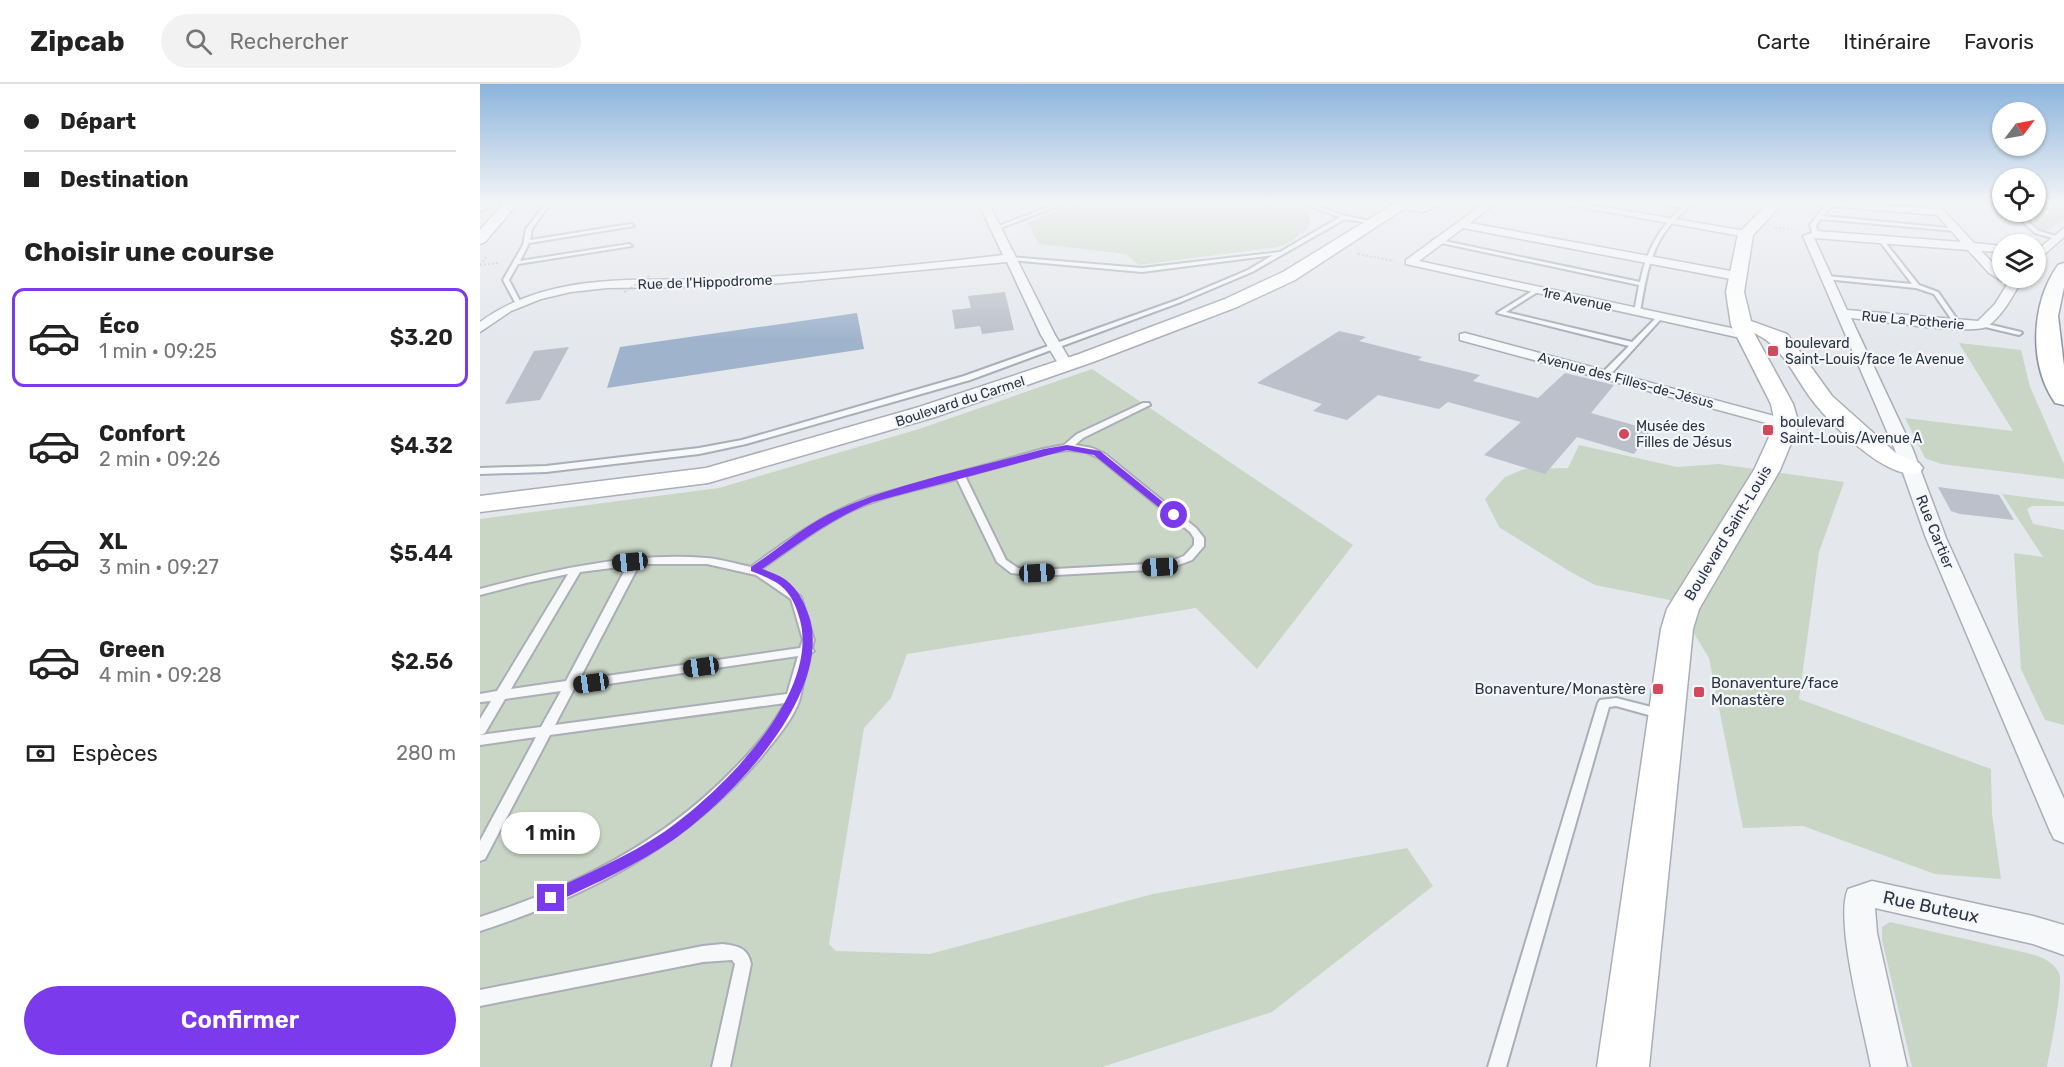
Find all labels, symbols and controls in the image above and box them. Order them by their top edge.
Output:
search box [161,14,581,68]
text: Zipcab [30,25,125,58]
icon: search [182,25,215,58]
text: Rechercher [230,28,348,55]
text: Carte [1757,29,1810,54]
text: Itinéraire [1843,29,1931,54]
text: Favoris [1964,29,2034,54]
north arrow [1992,102,2046,156]
map controls [1992,102,2046,288]
text: Départ [60,108,136,135]
text: Destination [60,166,189,193]
button: locate [1992,168,2046,222]
button: layers [1992,234,2046,288]
text: Choisir une course [24,236,274,268]
street label: Rue de l'Hippodrome [637,272,773,293]
street label: 1re Avenue [1540,284,1614,315]
street label: Rue La Potherie [1861,308,1965,333]
icon: car [27,311,81,365]
text: Éco [99,312,139,339]
text: $3.20 [390,324,453,351]
place label: boulevard Saint-Louis/face 1e Avenue [1785,335,1965,368]
text: 1 min · 09:25 [99,339,217,363]
marker: boulevard Saint-Louis/face 1e Avenue [1766,344,1780,358]
street label: Avenue des Filles-de-Jésus [1536,349,1716,412]
street label: Boulevard du Carmel [893,373,1027,430]
place label: boulevard Saint-Louis/Avenue A [1780,414,1923,447]
place label: Musée des Filles de Jésus [1636,418,1732,451]
icon: car [27,419,81,473]
text: Confort [99,420,185,447]
marker: boulevard Saint-Louis/Avenue A [1761,423,1775,437]
marker: Musée des Filles de Jésus [1617,427,1631,441]
text: $4.32 [390,432,453,459]
text: 2 min · 09:26 [99,447,220,471]
street label: Boulevard Saint-Louis [1681,462,1776,604]
street label: Rue Cartier [1912,492,1958,572]
route start [1160,501,1187,528]
icon: car [27,527,81,581]
text: XL [99,528,127,555]
text: $5.44 [390,540,453,567]
car [611,551,649,573]
text: 3 min · 09:27 [99,555,219,579]
car [1142,557,1178,577]
car [1019,563,1055,583]
icon: car [27,635,81,689]
text: Green [99,636,165,663]
text: $2.56 [391,648,453,675]
car [682,656,720,678]
text: 4 min · 09:28 [99,663,222,687]
car [572,672,610,694]
place label: Bonaventure/face Monastère [1711,674,1839,709]
place label: Bonaventure/Monastère [1474,680,1646,698]
marker: Bonaventure/Monastère [1651,682,1665,696]
marker: Bonaventure/face Monastère [1692,685,1706,699]
icon: cash [24,737,57,770]
text: Espèces [72,740,158,767]
text: 280 m [396,741,456,765]
callout: 1 min [502,811,601,853]
text: 1 min [525,821,576,845]
route end [537,884,564,911]
street label: Rue Buteux [1881,886,1981,928]
button: Confirmer [24,986,456,1055]

